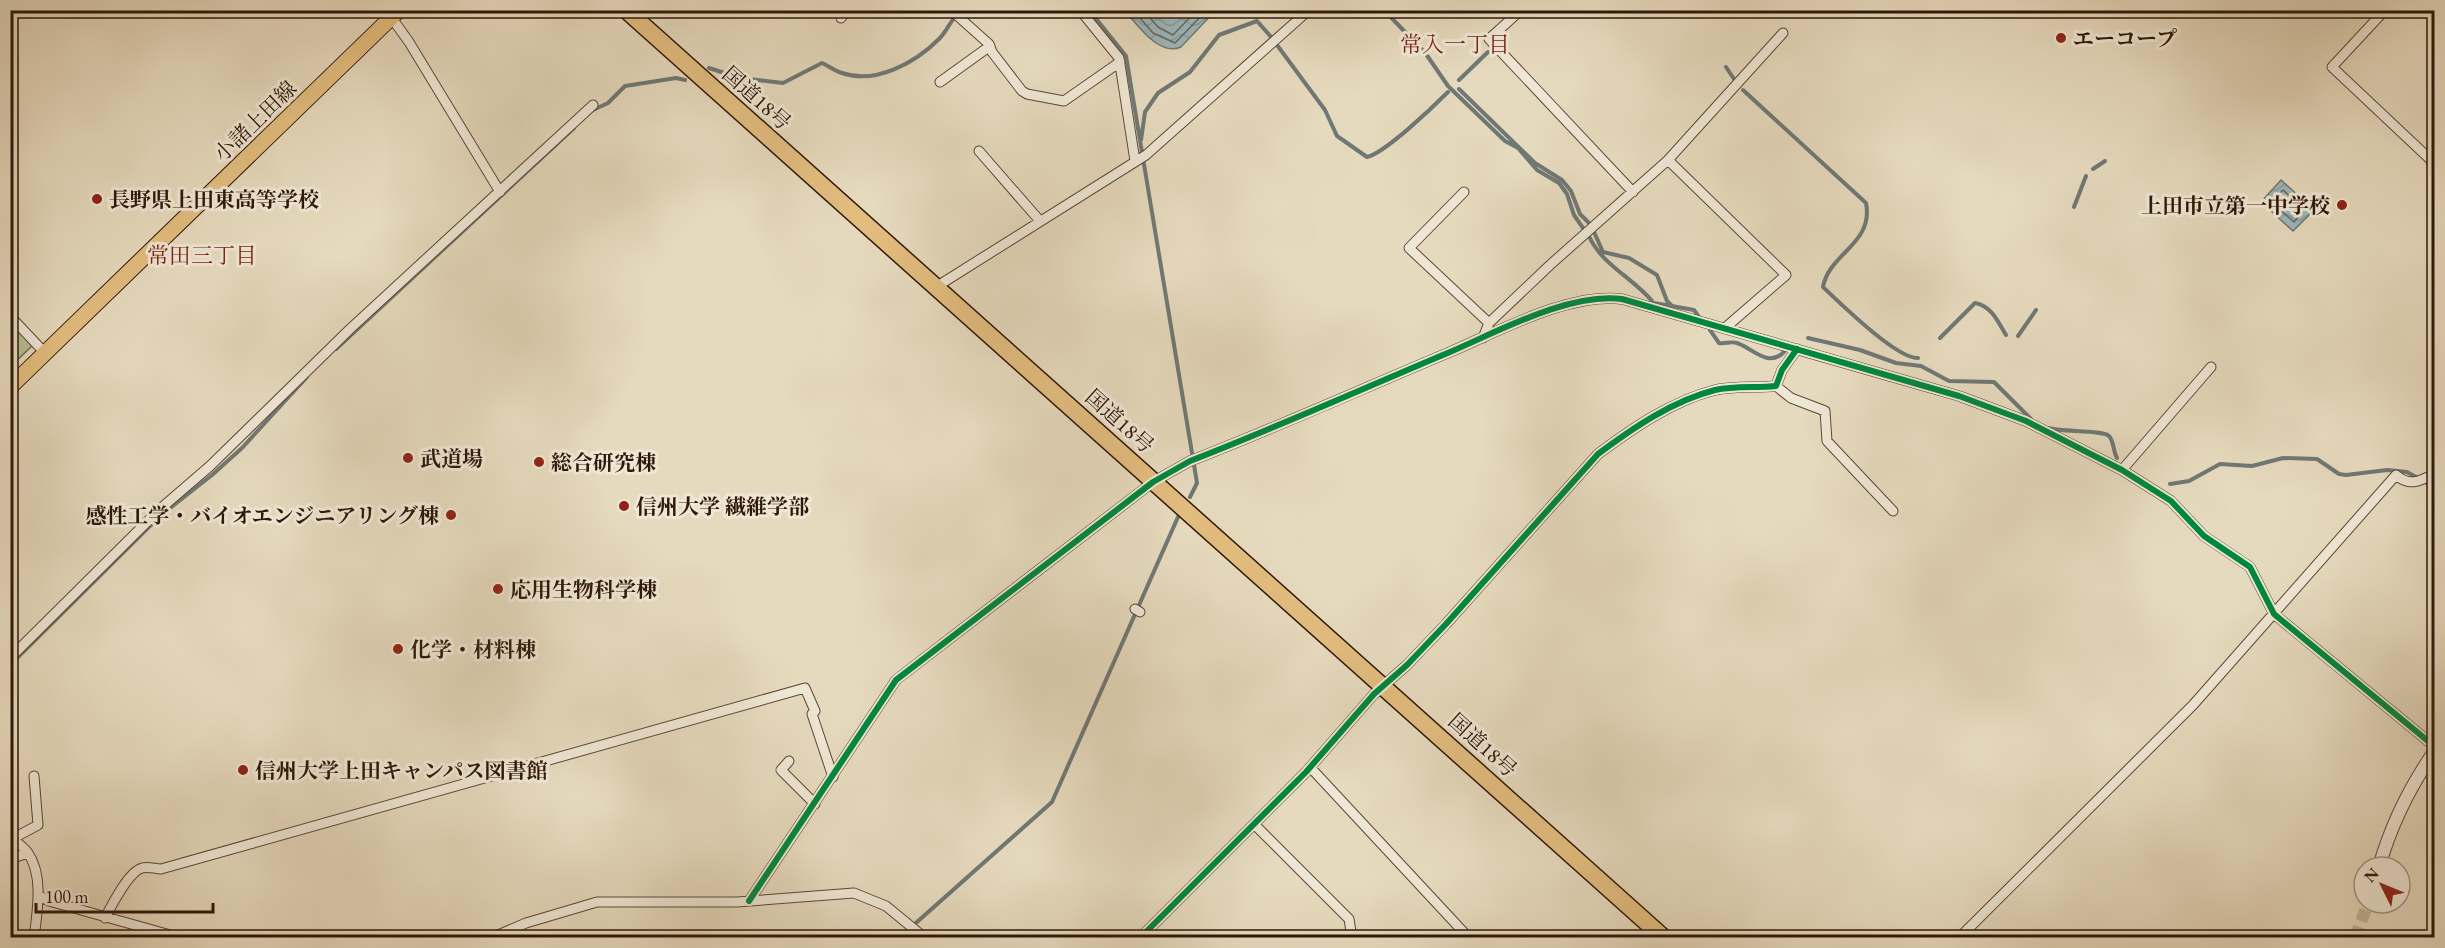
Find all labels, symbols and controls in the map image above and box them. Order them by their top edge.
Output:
place label: エーコープ [2073,25,2177,52]
district label: 常入一丁目 [1400,30,1510,59]
marker: エーコープ [2054,31,2068,45]
street label: 国道18号 [717,60,797,136]
street label: 小諸上田線 [208,75,302,167]
place label: 長野県上田東高等学校 [109,186,319,213]
marker: 長野県上田東高等学校 [90,192,104,206]
place label: 上田市立第一中学校 [2141,192,2330,219]
marker: 上田市立第一中学校 [2335,198,2349,212]
district label: 常田三丁目 [147,241,257,270]
street label: 国道18号 [1080,383,1160,459]
place label: 武道場 [420,445,483,472]
place label: 総合研究棟 [551,449,656,476]
marker: 武道場 [401,451,415,465]
marker: 総合研究棟 [532,455,546,469]
place label: 信州大学 繊維学部 [636,493,809,520]
marker: 信州大学 繊維学部 [617,499,631,513]
place label: 感性工学・バイオエンジニアリング棟 [85,502,439,529]
marker: 感性工学・バイオエンジニアリング棟 [444,508,458,522]
place label: 応用生物科学棟 [510,576,657,603]
marker: 応用生物科学棟 [491,582,505,596]
place label: 化学・材料棟 [410,636,536,663]
marker: 化学・材料棟 [391,642,405,656]
street label: 国道18号 [1443,707,1523,783]
place label: 信州大学上田キャンパス図書館 [255,757,548,784]
marker: 信州大学上田キャンパス図書館 [236,763,250,777]
north arrow [2352,855,2412,915]
text: N [2359,863,2384,887]
scale bar [36,876,213,914]
text: 100 m [45,885,89,908]

